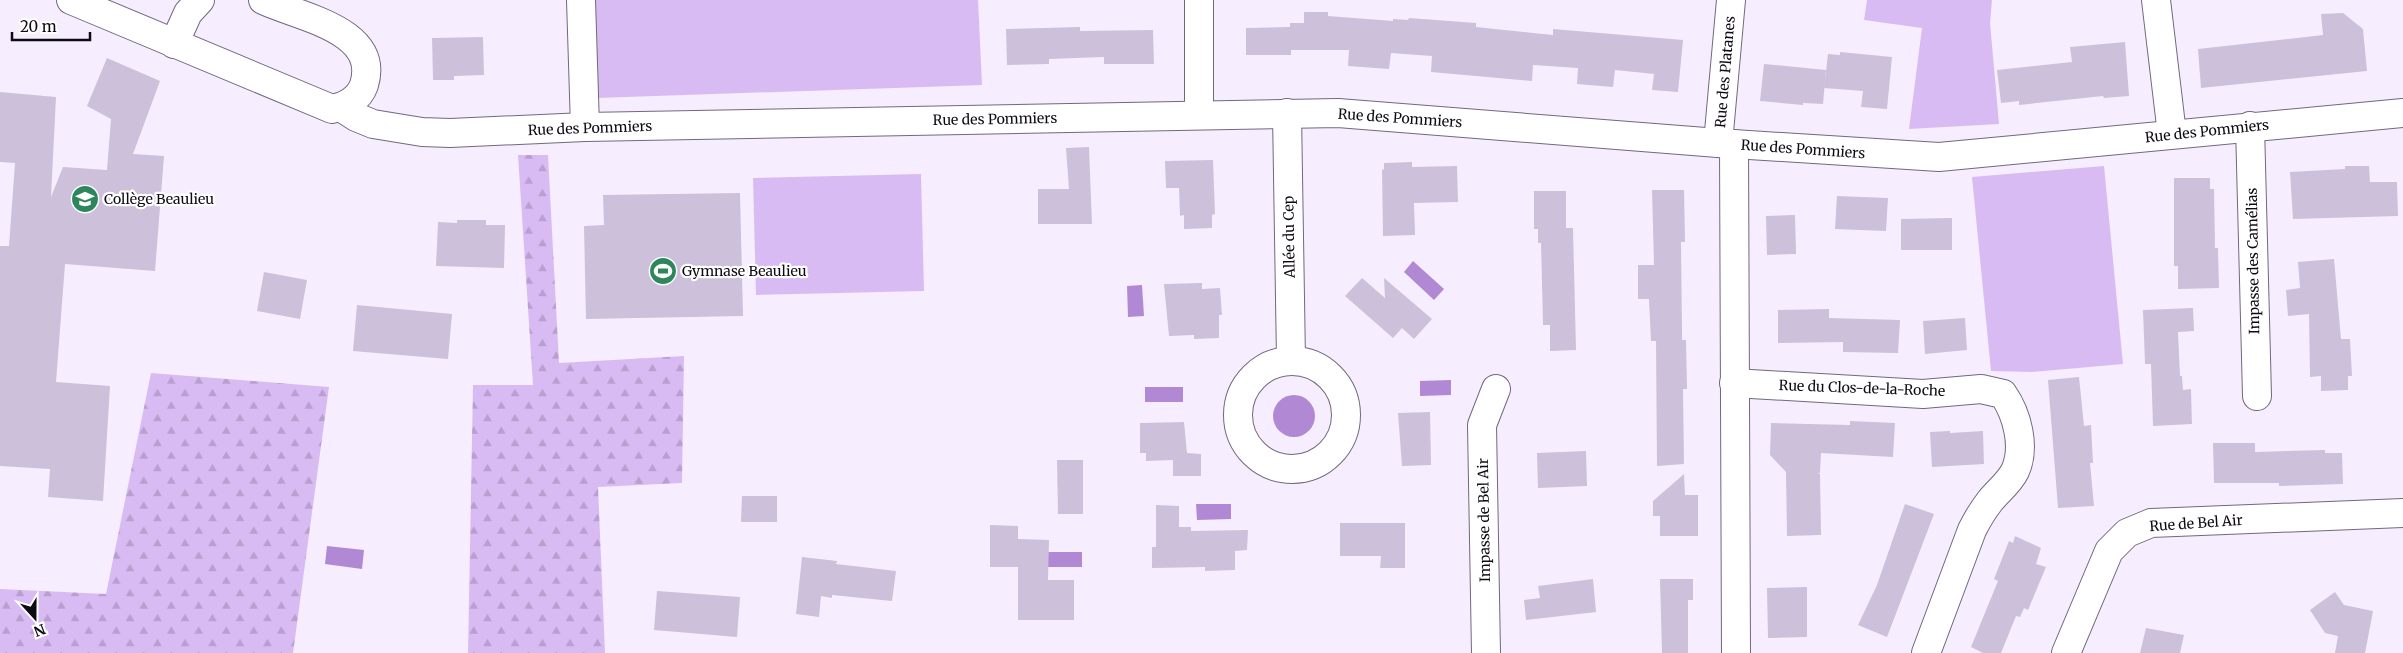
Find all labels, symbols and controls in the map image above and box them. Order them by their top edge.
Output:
scale bar [12,10,90,42]
street label: Rue des Platanes [1711,15,1739,129]
text: 20 m [20,17,57,36]
street label: Rue des Pommiers [1337,105,1463,131]
street label: Rue des Pommiers [933,109,1058,129]
street label: Rue des Pommiers [2144,116,2270,146]
street label: Rue des Pommiers [527,117,653,139]
street label: Rue des Pommiers [1740,136,1866,162]
school or university icon: Collège Beaulieu [70,184,100,214]
street label: Impasse des Camélias [2243,187,2263,334]
place label: Collège Beaulieu [104,190,214,208]
street label: Allée du Cep [1279,195,1299,279]
sports icon: Gymnase Beaulieu [648,256,678,286]
place label: Gymnase Beaulieu [682,262,807,280]
street label: Rue du Clos-de-la-Roche [1778,376,1946,400]
street label: Impasse de Bel Air [1474,458,1494,582]
street label: Rue de Bel Air [2149,511,2243,535]
north arrow [10,593,60,643]
text: N [31,620,48,641]

